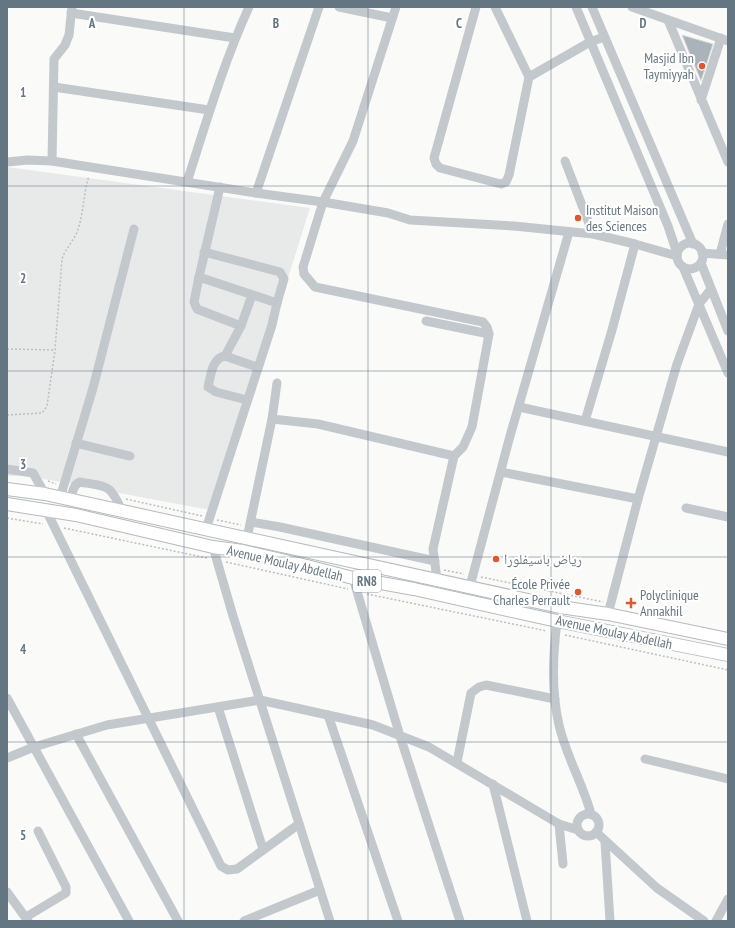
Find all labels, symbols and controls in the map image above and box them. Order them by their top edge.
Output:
text: A [88,15,96,32]
text: B [273,15,279,32]
text: C [456,15,462,32]
text: D [640,15,647,32]
place label: Masjid Ibn Taymiyyah [643,49,694,83]
marker: Masjid Ibn Taymiyyah [697,61,707,71]
text: 1 [20,84,26,101]
place label: Institut Maison des Sciences [586,201,658,235]
marker: Institut Maison des Sciences [573,213,583,223]
text: 2 [20,270,26,287]
text: 3 [20,456,26,473]
street label: Avenue Moulay Abdellah [225,541,345,585]
place label: رياض باسيفلورا [504,550,582,568]
marker: رياض باسيفلورا [491,554,501,564]
road number: RN8 [353,570,381,592]
place label: École Privée Charles Perrault [493,575,570,609]
place label: Polyclinique Annakhil [640,586,699,620]
marker: École Privée Charles Perrault [573,587,583,597]
marker: Polyclinique Annakhil [625,597,637,609]
street label: Avenue Moulay Abdellah [554,611,674,653]
text: 4 [20,641,27,658]
text: 5 [20,827,26,844]

